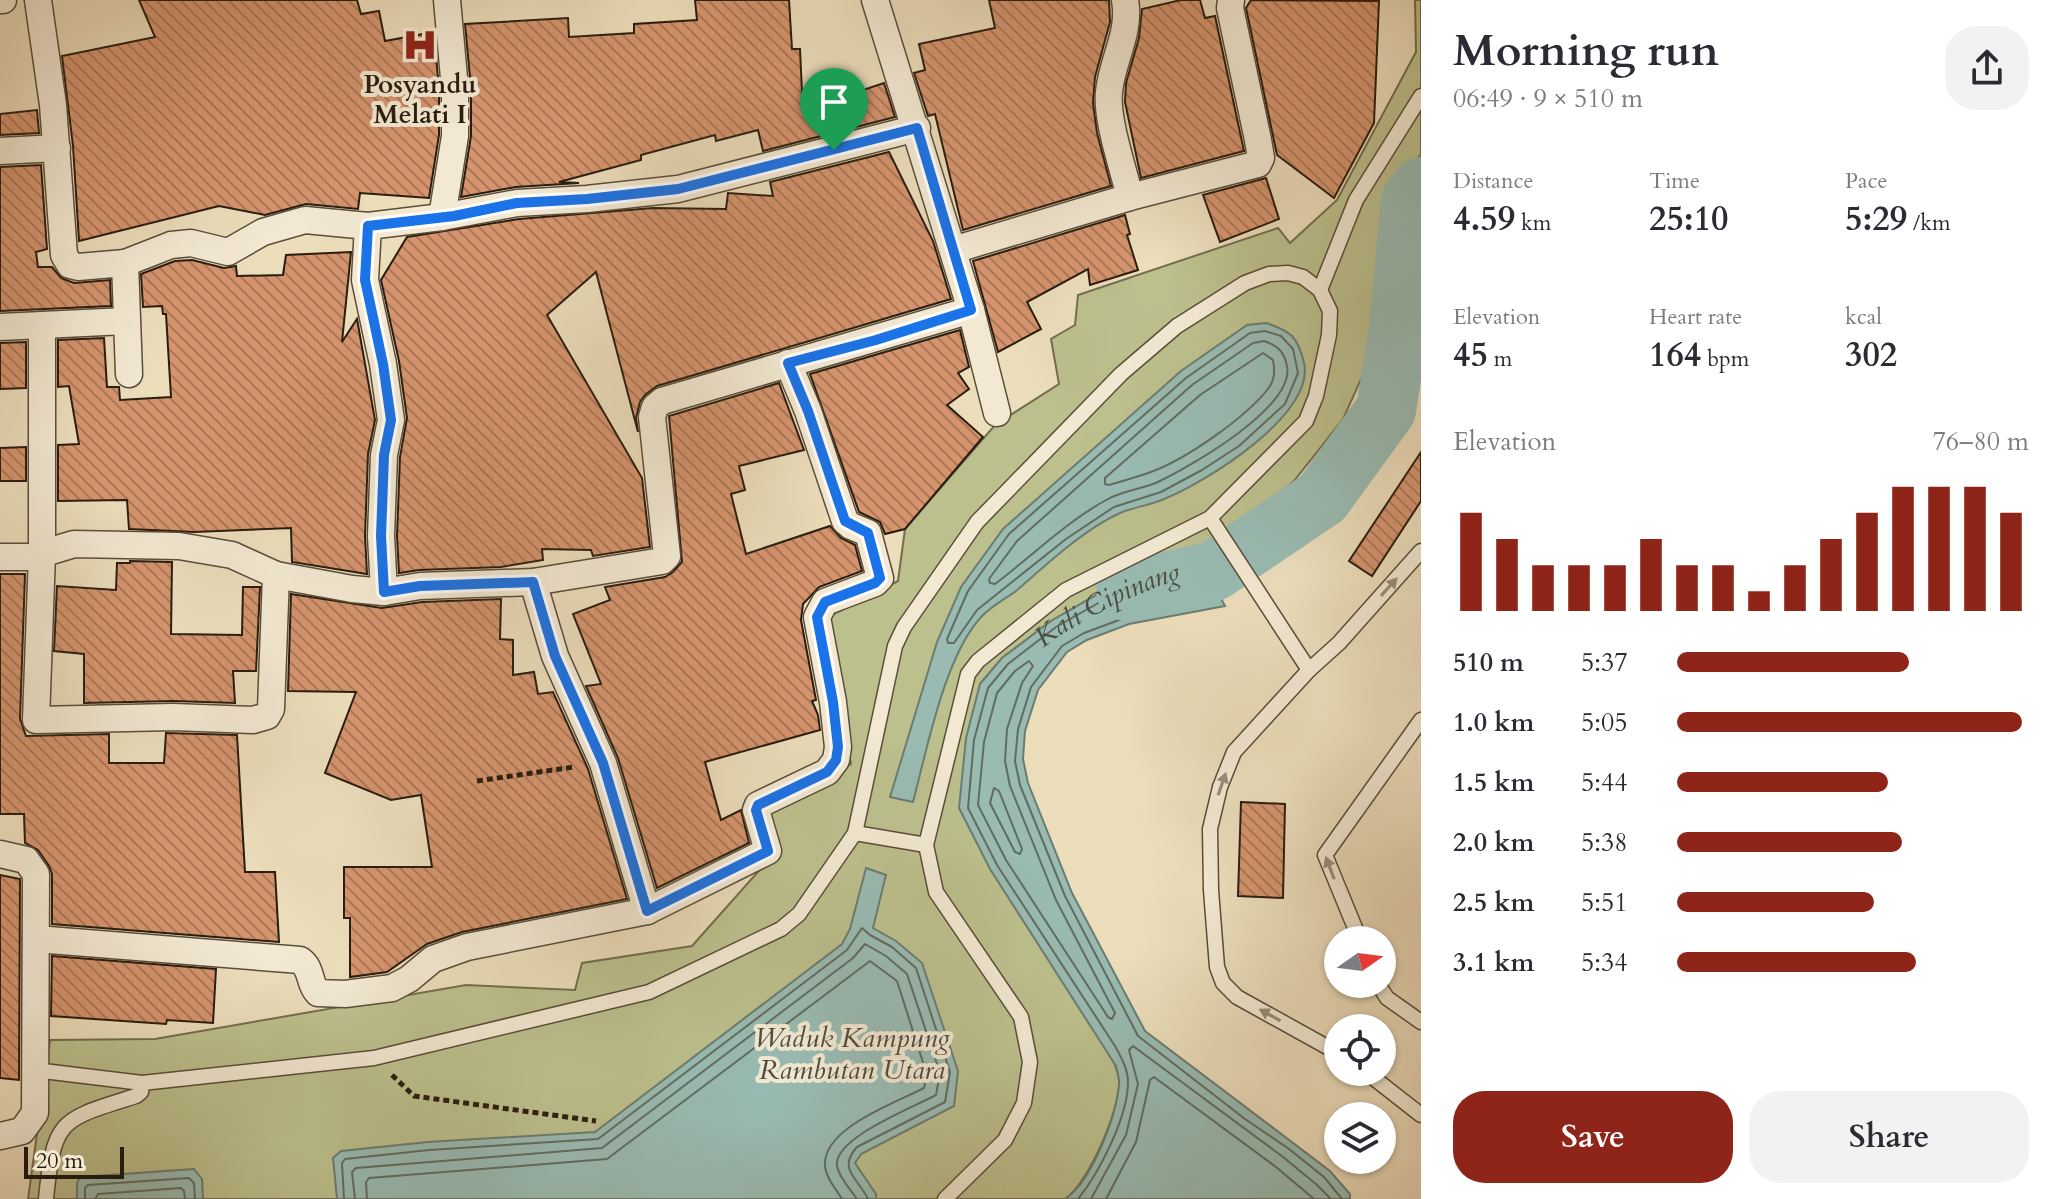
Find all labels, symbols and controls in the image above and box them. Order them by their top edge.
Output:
text: Morning run [1453,21,1719,81]
hospital icon: Posyandu Melati I [401,26,439,64]
button: share [1945,26,2029,110]
place label: Posyandu Melati I [363,67,477,132]
pin [800,68,868,150]
icon: arrive [812,80,856,124]
text: 06:49 · 9 × 510 m [1453,81,1643,116]
text: Distance [1453,166,1533,196]
text: Time [1649,166,1700,196]
text: Pace [1845,166,1888,196]
text: 4.59 [1453,196,1515,242]
text: 25:10 [1649,196,1729,242]
text: 5:29 [1845,196,1907,242]
text: km [1515,208,1551,238]
text: /km [1907,208,1951,238]
text: Elevation [1453,302,1540,332]
text: Heart rate [1649,302,1742,332]
text: kcal [1845,302,1882,332]
text: 45 [1453,332,1488,378]
text: 164 [1649,332,1701,378]
text: 302 [1845,332,1897,378]
text: m [1488,344,1512,374]
text: bpm [1701,344,1749,374]
text: Elevation [1453,424,1556,459]
text: 76–80 m [1932,424,2029,459]
water label: Kali Cipinang [1026,553,1184,656]
one-way arrow [1379,578,1397,597]
text: 510 m [1453,645,1524,680]
text: 5:37 [1581,645,1628,680]
text: 1.0 km [1453,705,1534,740]
text: 5:05 [1581,705,1628,740]
text: 1.5 km [1453,765,1534,800]
text: 5:44 [1581,765,1628,800]
one-way arrow [1216,771,1229,795]
text: 2.0 km [1453,825,1534,860]
text: 5:38 [1581,825,1628,860]
one-way arrow [1323,856,1336,880]
text: 2.5 km [1453,885,1534,920]
text: 5:51 [1581,885,1628,920]
north arrow [1324,926,1396,998]
map controls [1324,926,1396,1174]
text: 3.1 km [1453,945,1534,980]
text: 5:34 [1581,945,1628,980]
one-way arrow [1259,1009,1281,1023]
button: locate [1324,1014,1396,1086]
water label: Waduk Kampung Rambutan Utara [754,1019,950,1089]
button: Save [1453,1091,1733,1183]
button: Share [1749,1091,2029,1183]
button: layers [1324,1102,1396,1174]
scale bar [24,1143,124,1179]
text: 20 m [36,1146,83,1176]

